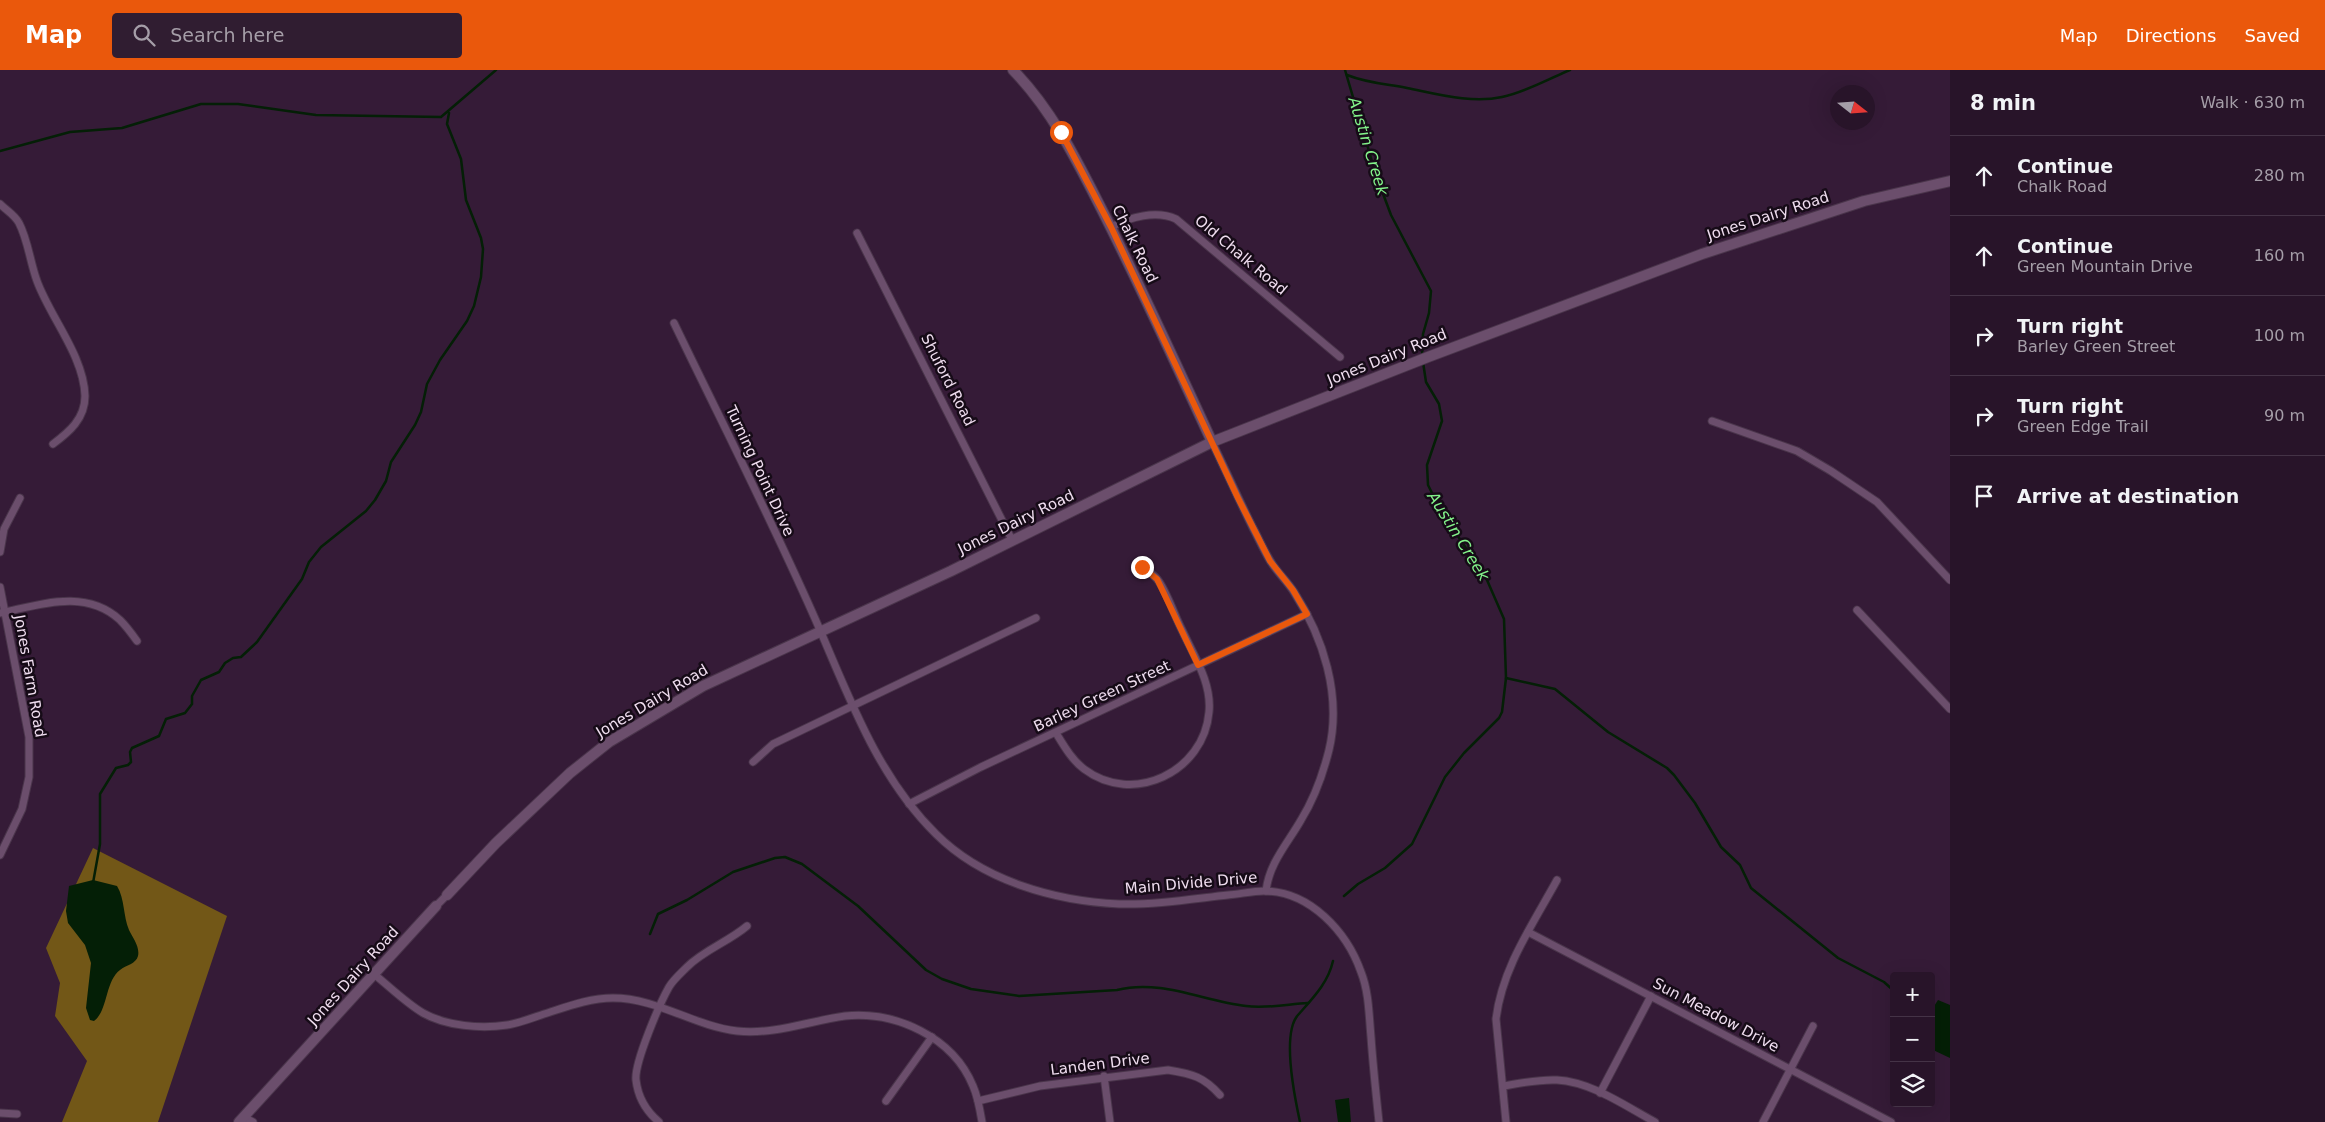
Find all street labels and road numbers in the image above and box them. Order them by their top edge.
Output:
street label: Jones Dairy Road [1704,188,1831,245]
street label: Chalk Road [1108,202,1162,286]
street label: Old Chalk Road [1191,211,1291,299]
street label: Jones Dairy Road [1324,325,1449,390]
street label: Shuford Road [917,331,979,429]
street label: Turning Point Drive [721,402,798,539]
street label: Jones Dairy Road [954,486,1077,558]
street label: Jones Farm Road [10,612,50,739]
street label: Barley Green Street [1031,656,1173,736]
street label: Jones Dairy Road [592,661,711,742]
street label: Main Divide Drive [1124,868,1258,898]
street label: Jones Dairy Road [303,923,402,1030]
street label: Sun Meadow Drive [1650,974,1782,1056]
street label: Landen Drive [1049,1049,1151,1079]

